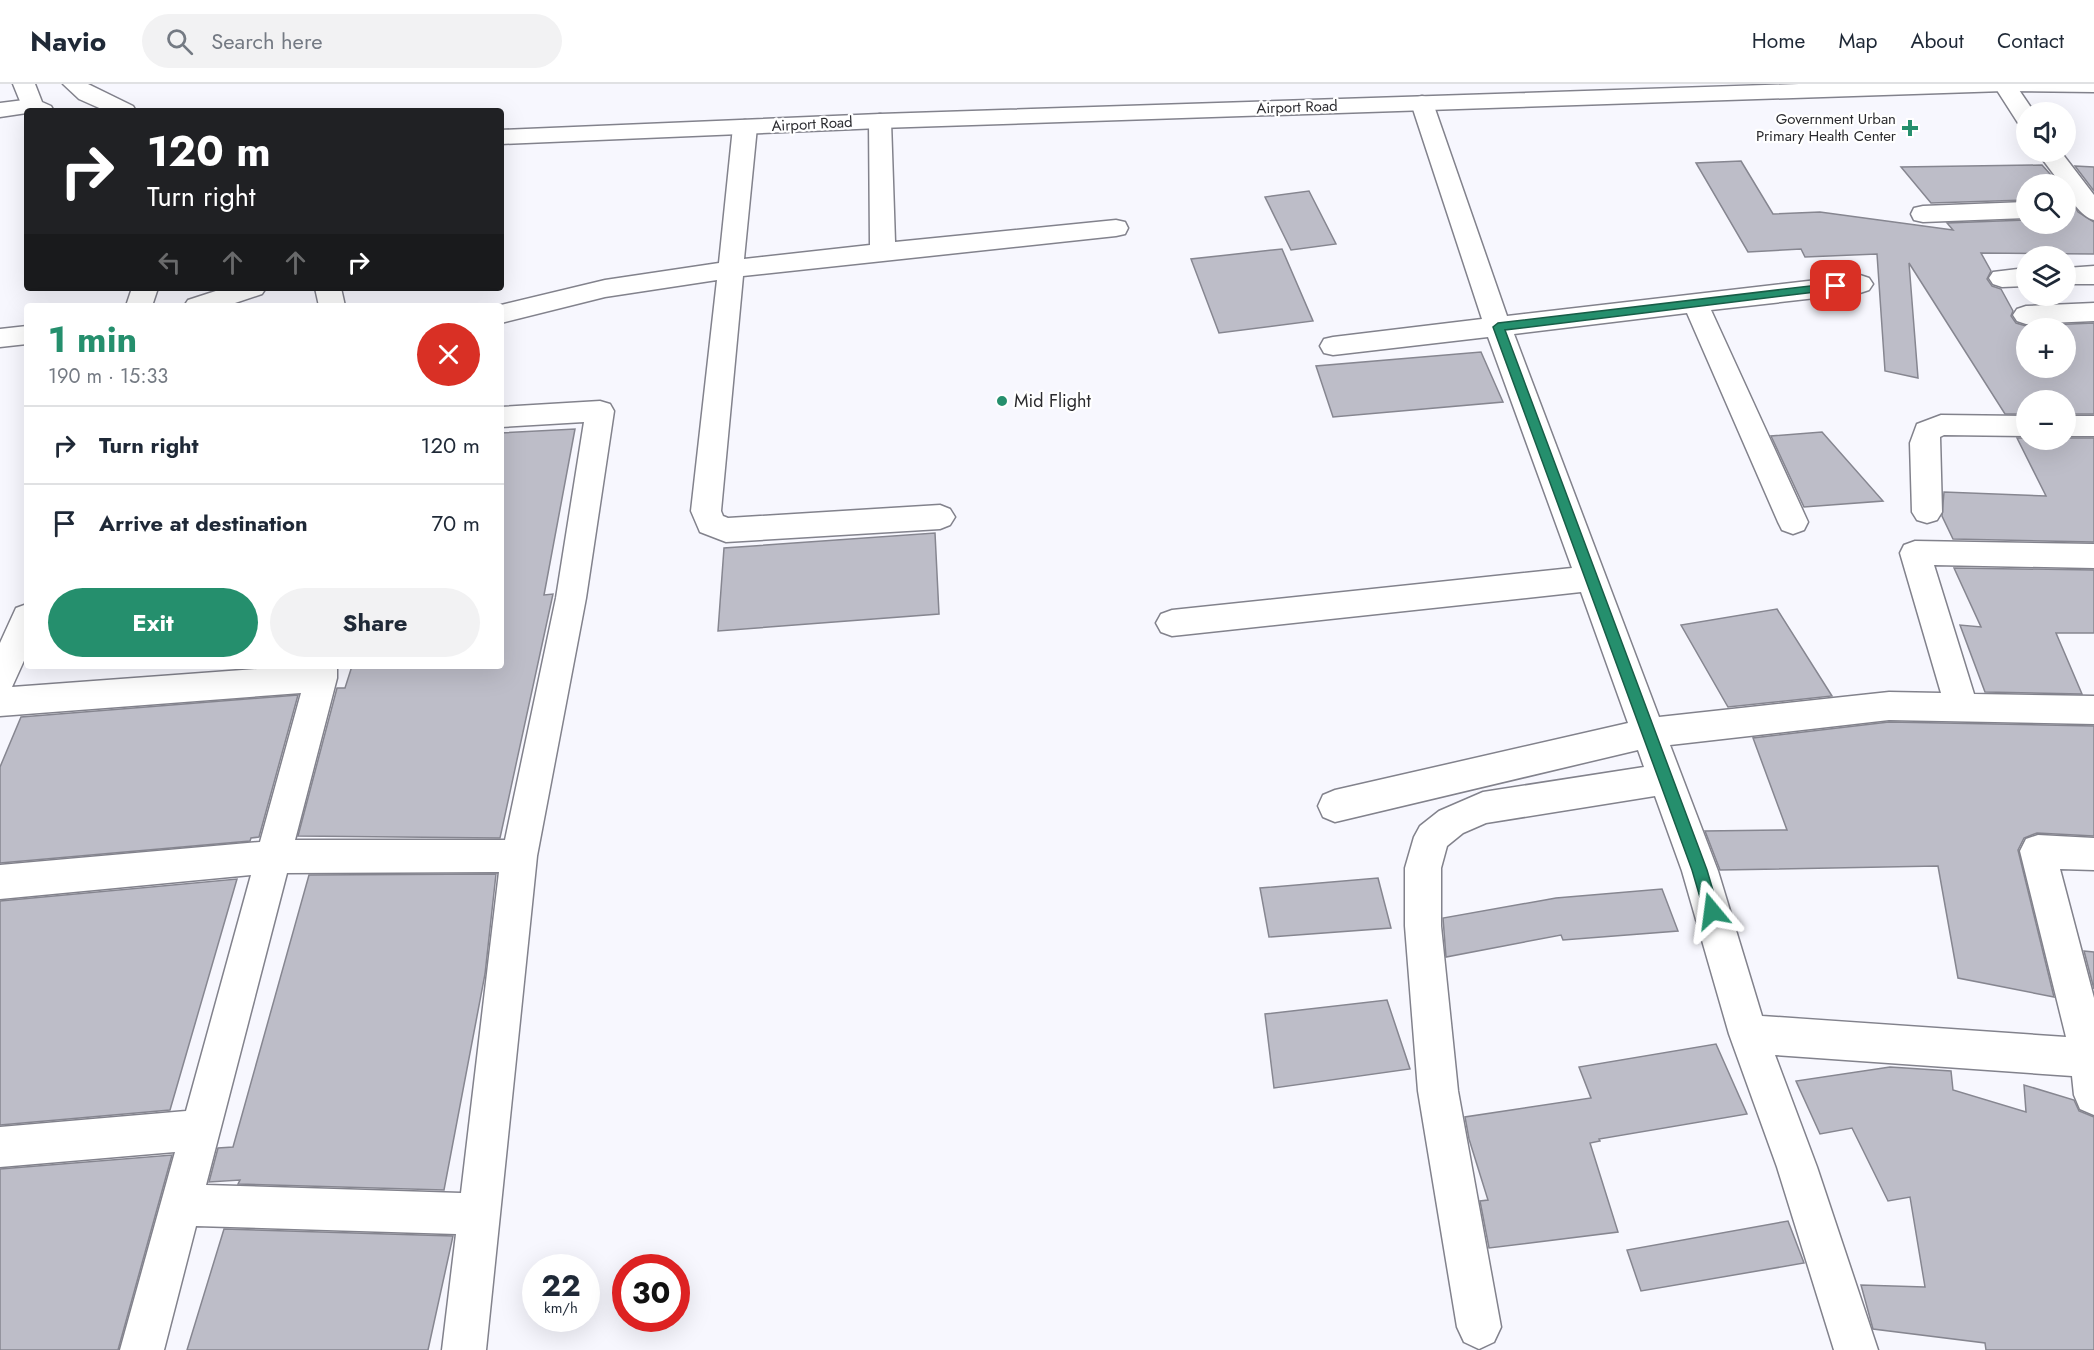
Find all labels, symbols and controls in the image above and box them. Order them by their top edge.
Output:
search box [142,14,562,68]
text: Navio [30,21,106,62]
icon: search [163,25,196,58]
text: Search here [211,25,322,57]
text: Home [1752,26,1805,56]
text: Map [1838,26,1878,56]
text: About [1911,26,1964,56]
text: Contact [1997,26,2064,56]
street label: Airport Road [1256,95,1338,119]
map controls [2016,102,2076,450]
button: sound [2016,102,2076,162]
place label: Government Urban Primary Health Center [1756,108,1897,147]
street label: Airport Road [771,111,853,137]
marker: Government Urban Primary Health Center [1901,119,1919,137]
text: 120 m [147,121,271,182]
icon: right [48,132,126,210]
button: search [2016,174,2076,234]
text: Turn right [147,177,255,216]
icon: left [153,246,186,279]
icon: ahead [216,246,249,279]
icon: ahead [279,246,312,279]
icon: right [342,246,375,279]
button: layers [2016,246,2076,306]
pin [1810,260,1861,311]
icon: arrive [1819,269,1852,302]
text: 1 min [48,313,137,365]
button: + [2016,318,2076,378]
button: close [417,323,480,386]
text: 190 m · 15:33 [48,362,168,391]
place label: Mid Flight [1014,388,1091,414]
button: − [2016,390,2076,450]
marker: Mid Flight [995,394,1009,408]
icon: right [48,429,81,462]
text: Turn right [99,429,199,461]
text: 120 m [421,429,480,461]
icon: arrive [48,507,81,540]
text: Arrive at destination [99,507,308,539]
text: 70 m [431,507,480,539]
button: Exit [48,588,258,657]
button: Share [270,588,480,657]
position arrow [1680,879,1744,943]
speed limit sign: 30 [612,1254,690,1332]
text: 22 [541,1264,581,1307]
text: km/h [544,1297,578,1319]

